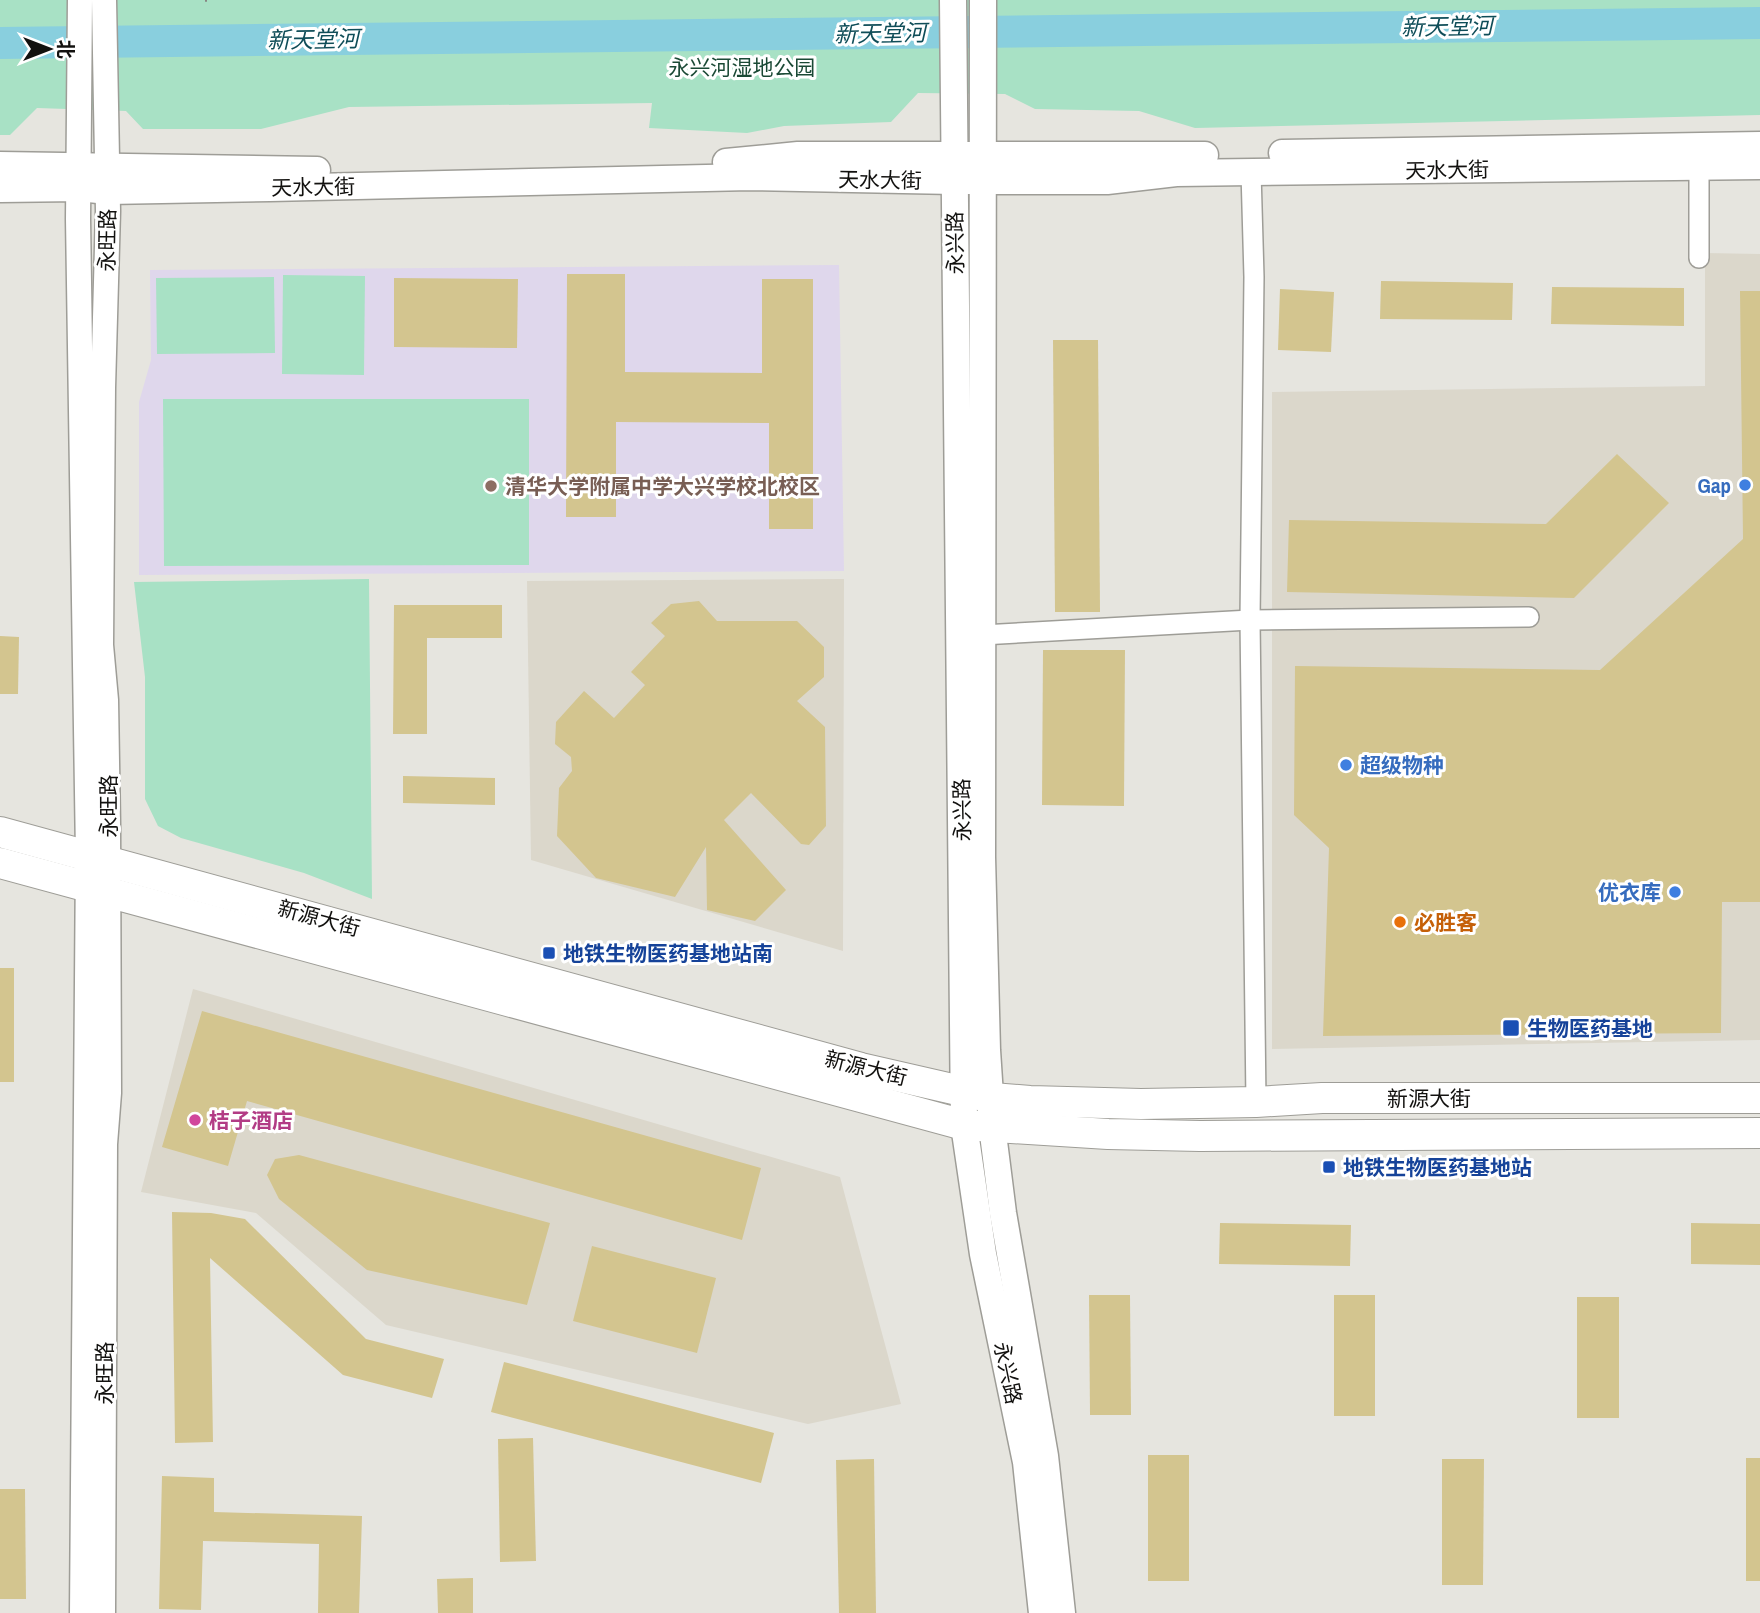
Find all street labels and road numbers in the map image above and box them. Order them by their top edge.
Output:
street label: 天水大街 [1405,155,1489,185]
street label: 天水大街 [838,165,922,195]
street label: 天水大街 [271,172,355,202]
street label: 永旺路 [92,208,122,272]
street label: 永兴路 [940,211,970,275]
street label: 永旺路 [94,775,123,838]
street label: 永兴路 [947,778,977,842]
street label: 新源大街 [275,893,363,943]
street label: 新源大街 [822,1044,910,1092]
street label: 新源大街 [1387,1084,1471,1113]
street label: 永兴路 [987,1339,1029,1407]
street label: 永旺路 [90,1342,119,1405]

